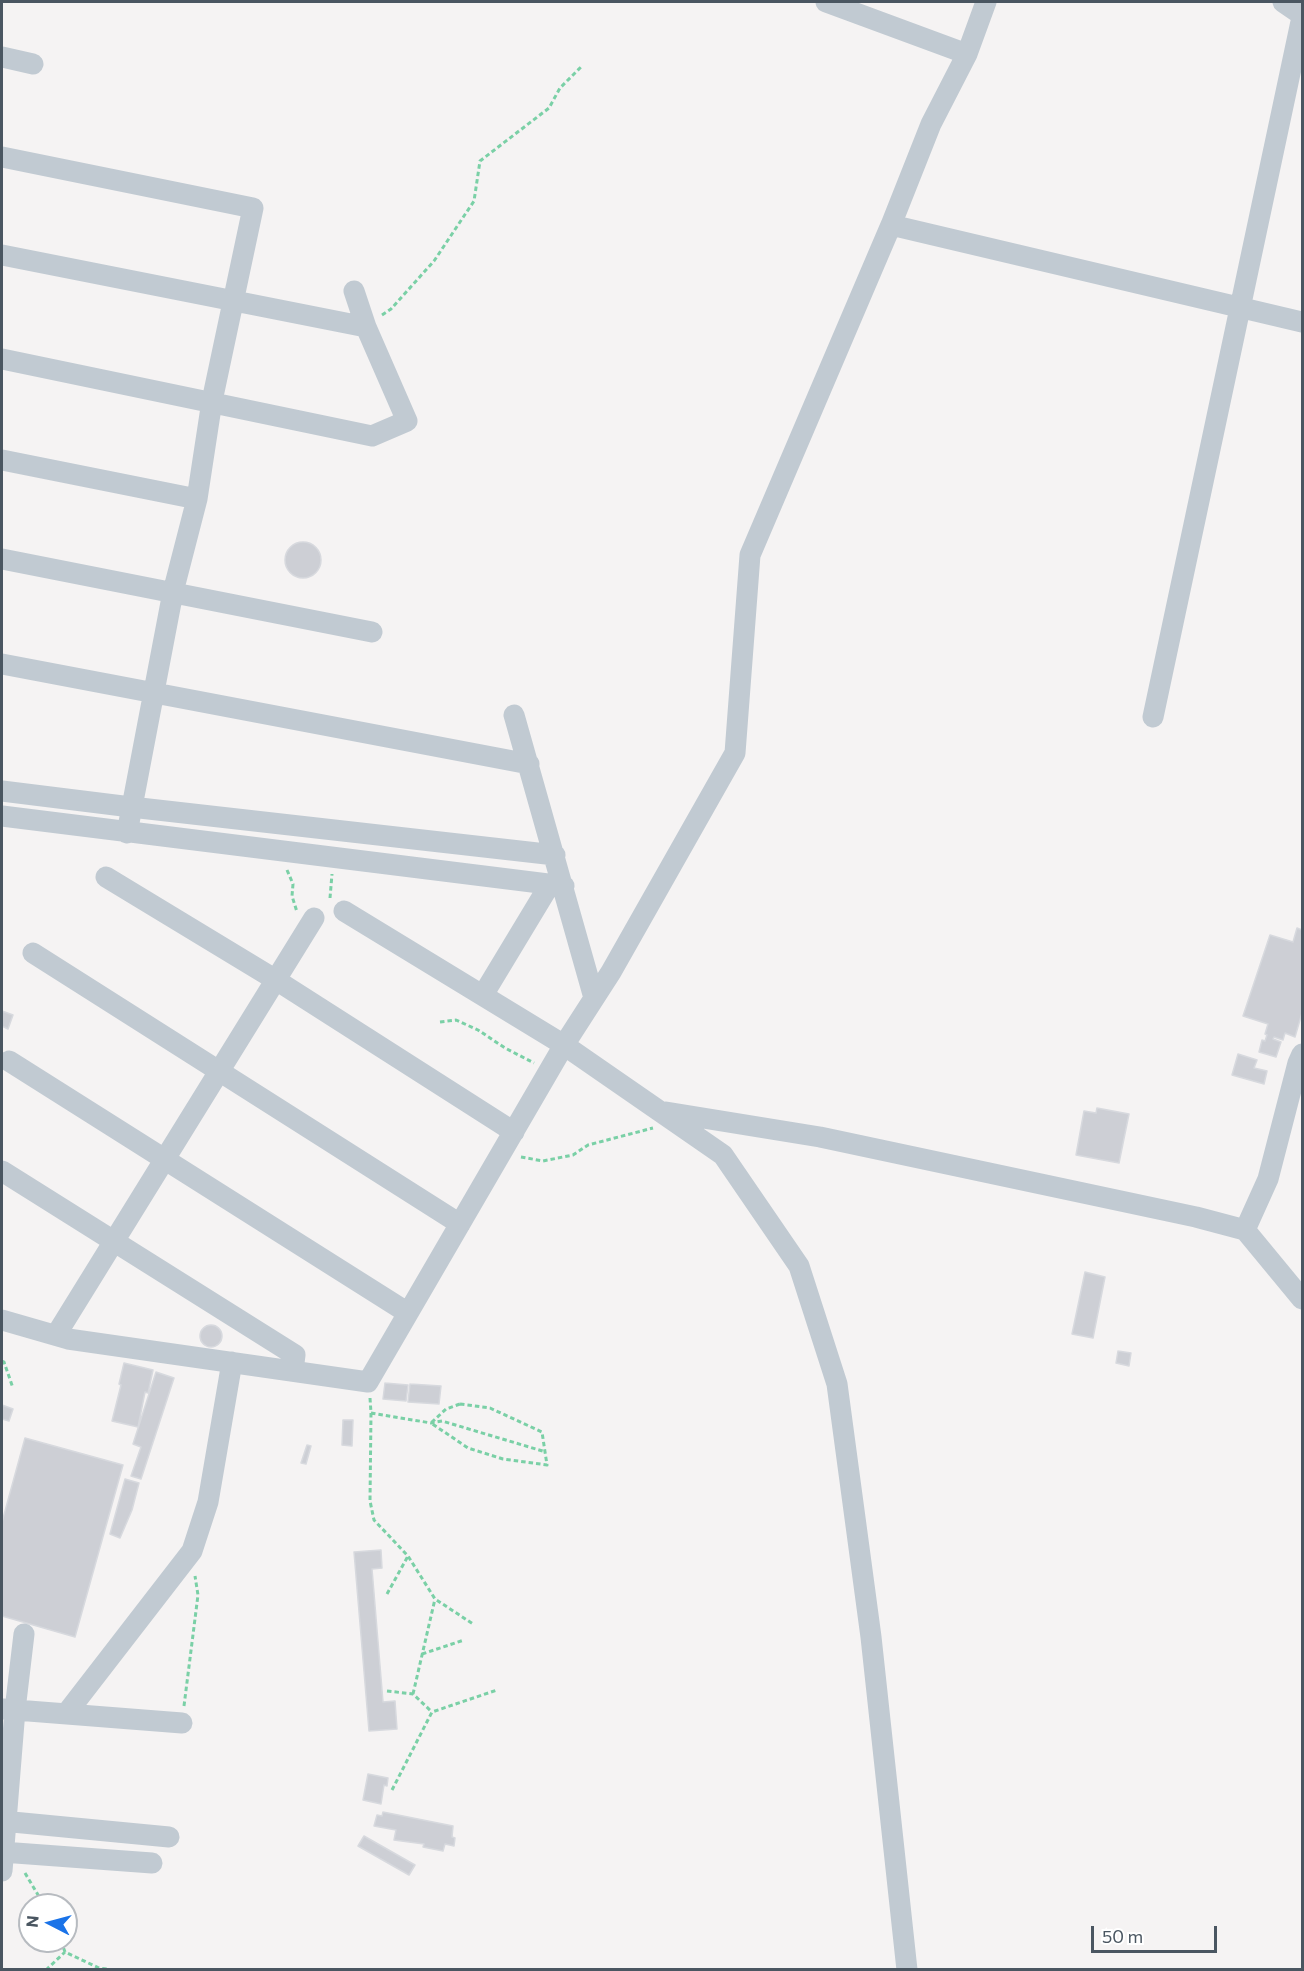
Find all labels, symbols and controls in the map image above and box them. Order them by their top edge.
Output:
north arrow [18,1893,78,1953]
text: N [22,1914,42,1928]
scale bar [1094,1914,1220,1952]
text: 50 m [1102,1925,1143,1947]

